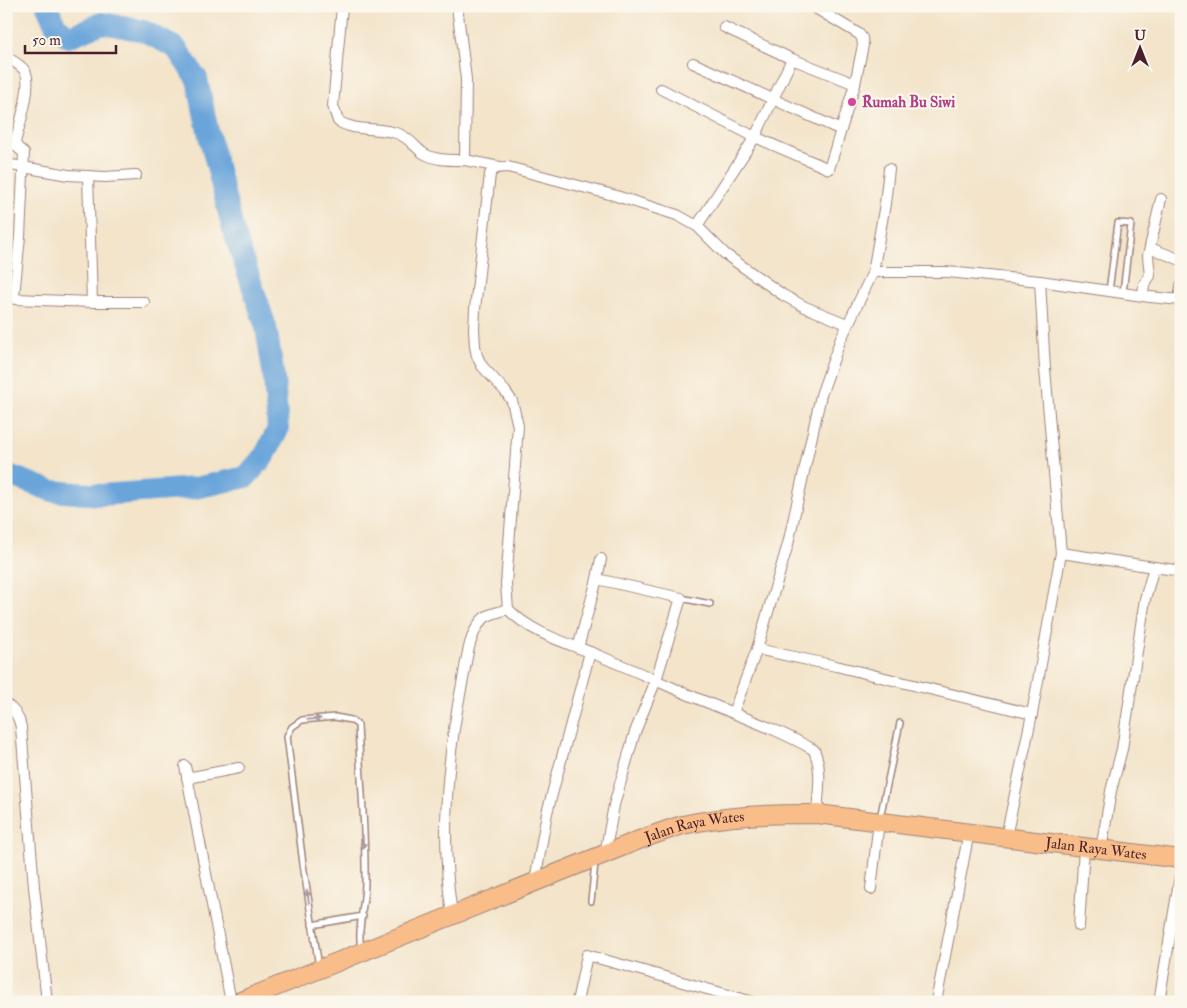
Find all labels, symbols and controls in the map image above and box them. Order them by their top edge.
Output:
scale bar [25,22,116,54]
north arrow [1114,22,1164,72]
text: U [1134,27,1146,44]
text: 50 m [32,31,61,50]
place label: Rumah Bu Siwi [862,93,955,112]
marker: Rumah Bu Siwi [846,96,858,108]
one-way arrow [306,715,322,723]
street label: Jalan Raya Wates [641,807,745,848]
street label: Jalan Raya Wates [1043,833,1148,864]
one-way arrow [360,834,368,850]
one-way arrow [303,889,311,905]

